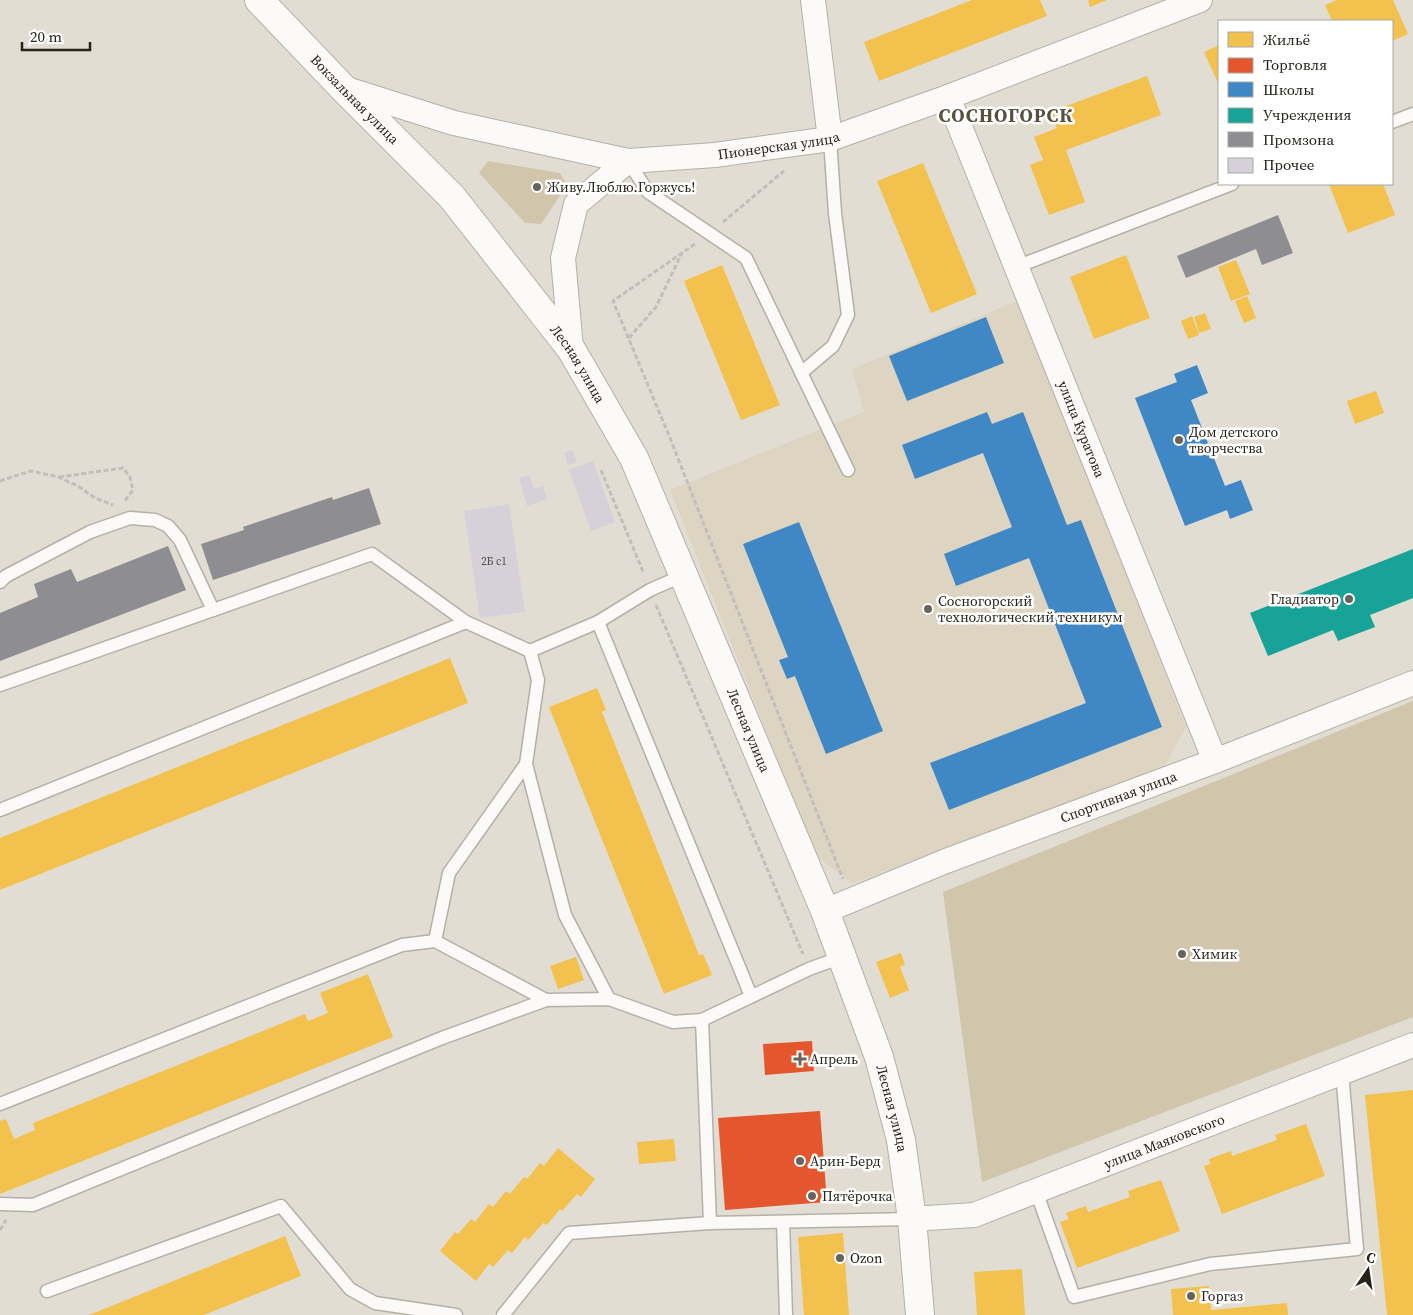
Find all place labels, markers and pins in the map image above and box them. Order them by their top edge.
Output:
place label: Живу.Люблю.Горжусь! [547,177,695,197]
marker: Живу.Люблю.Горжусь! [531,181,543,193]
place label: Дом детского творчества [1189,422,1279,458]
marker: Дом детского творчества [1173,434,1185,446]
place label: Гладиатор [1270,589,1339,609]
place label: Сосногорский технологический техникум [938,591,1123,627]
marker: Гладиатор [1343,593,1355,605]
marker: Сосногорский технологический техникум [922,603,934,615]
place label: Химик [1192,944,1238,964]
marker: Химик [1176,948,1188,960]
place label: Апрель [810,1049,858,1069]
marker: Апрель [794,1053,806,1065]
place label: Арин-Берд [810,1151,881,1171]
marker: Арин-Берд [794,1155,806,1167]
place label: Пятёрочка [822,1186,894,1206]
marker: Пятёрочка [806,1190,818,1202]
place label: Ozon [850,1248,883,1268]
marker: Ozon [834,1252,846,1264]
place label: Горгаз [1201,1286,1243,1306]
marker: Горгаз [1185,1290,1197,1302]

